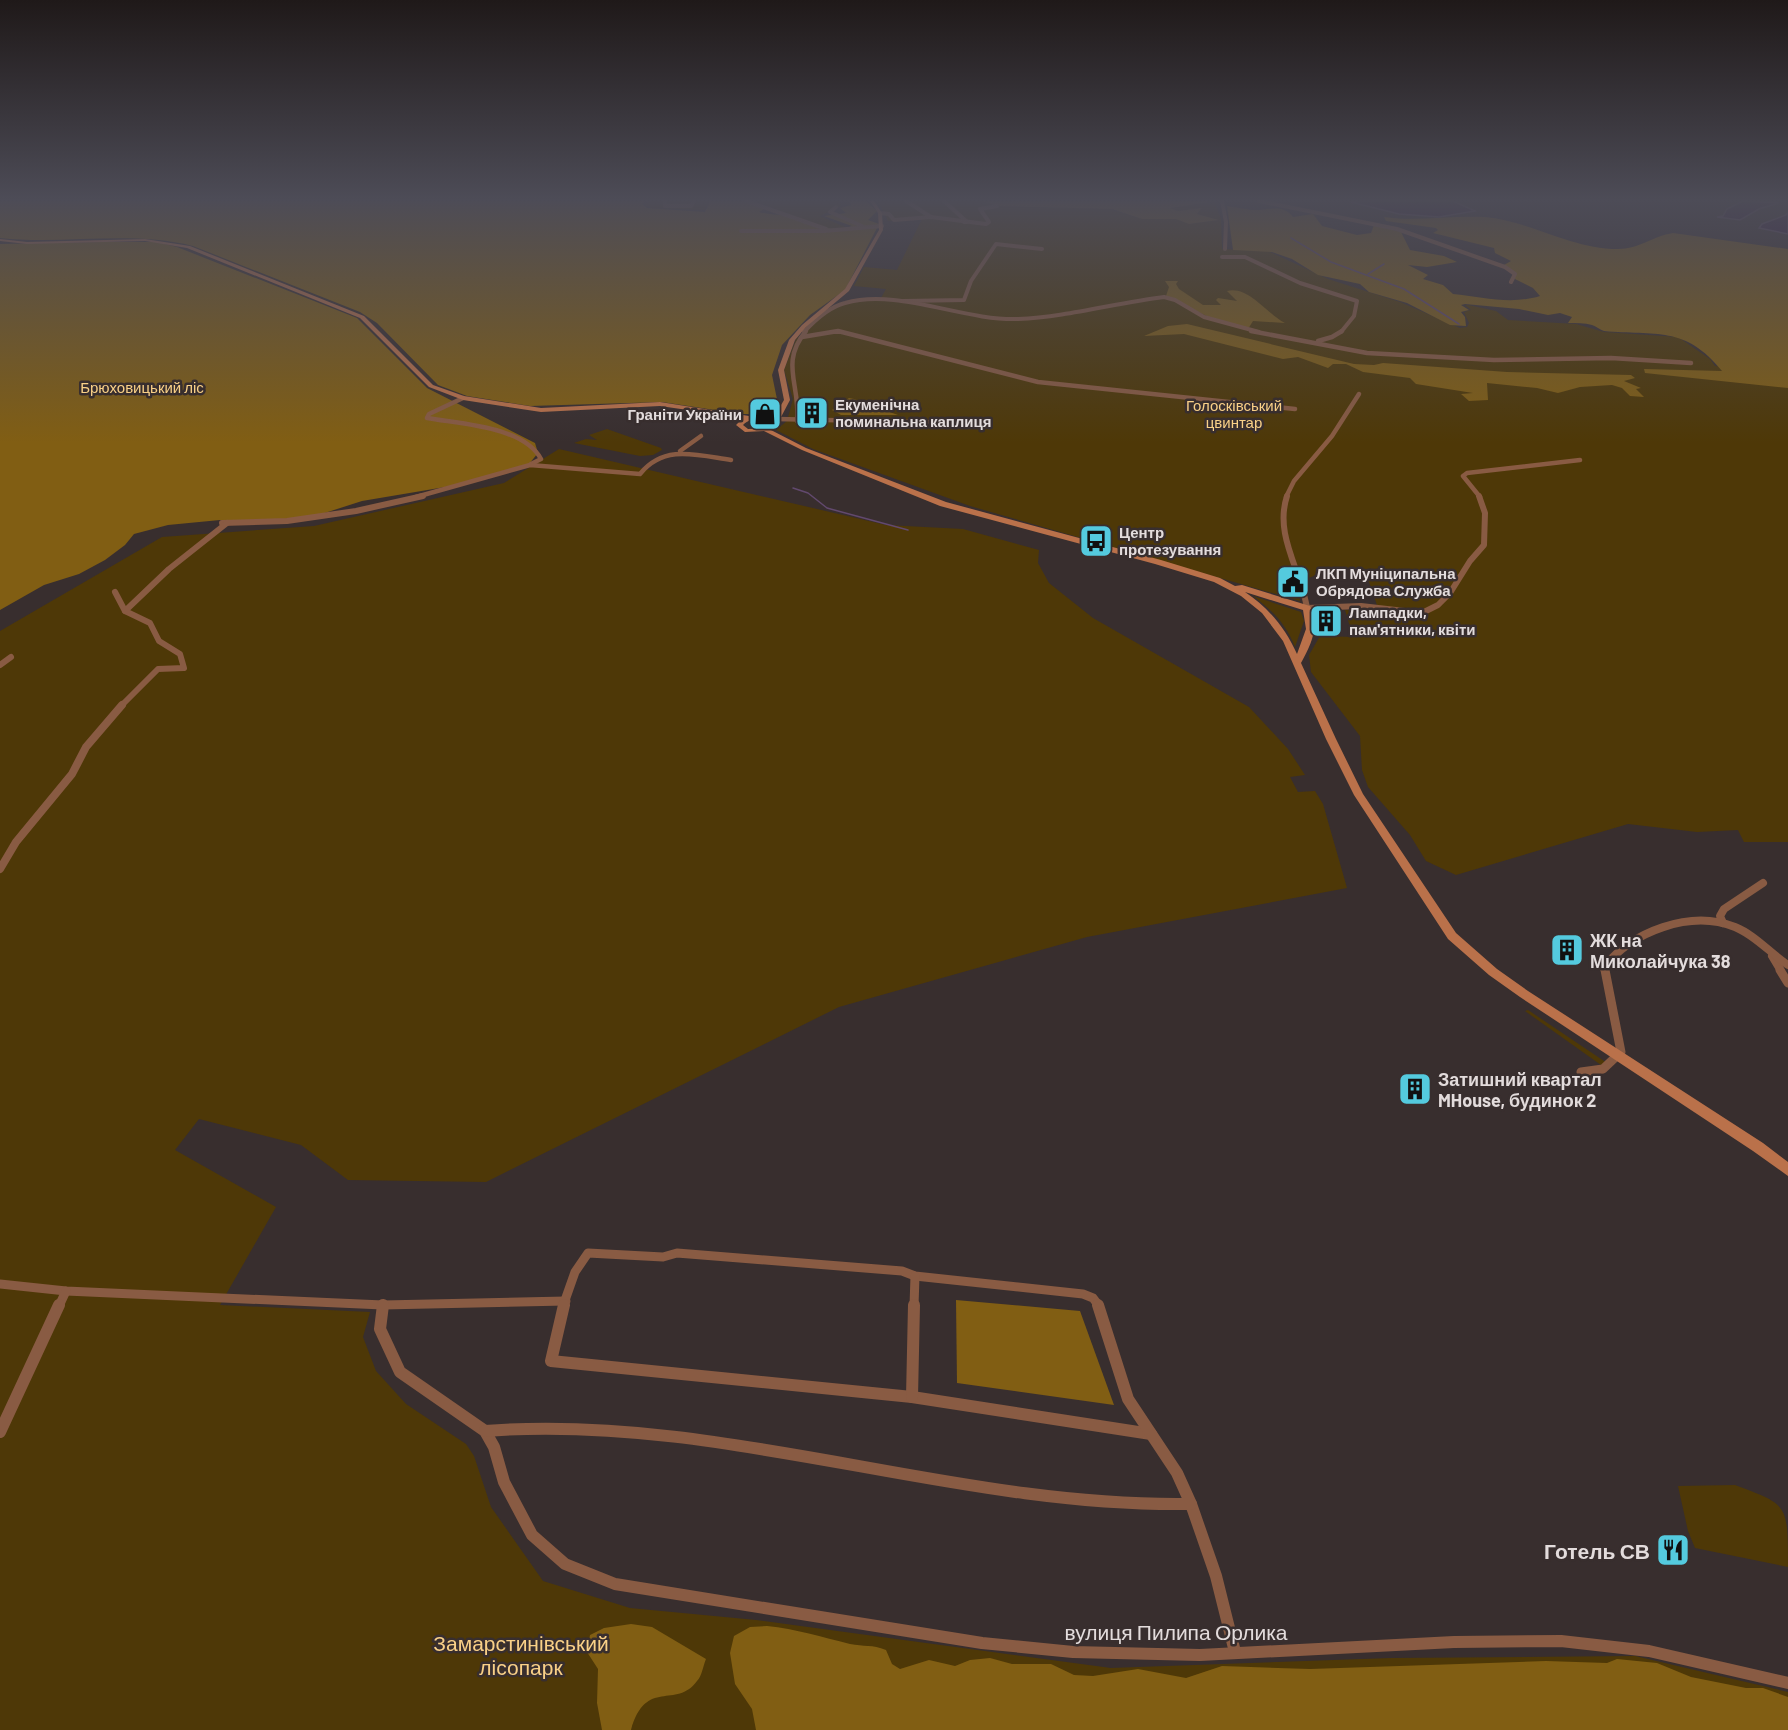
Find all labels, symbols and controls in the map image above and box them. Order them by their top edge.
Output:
park label: Брюховицький ліс [80,378,204,396]
building icon: Екуменічна поминальна каплиця [794,395,830,431]
place label: Екуменічна поминальна каплиця [835,395,992,430]
shop icon: Граніти України [747,396,783,432]
park label: Голосківський цвинтар [1186,396,1282,431]
place label: Граніти України [627,405,742,423]
bus stop icon: Центр протезування [1078,523,1114,559]
place label: Центр протезування [1119,523,1221,558]
public building icon: ЛКП Муніципальна Обрядова Служба [1275,564,1311,600]
place label: ЛКП Муніципальна Обрядова Служба [1316,564,1456,599]
building icon: Лампадки, пам'ятники, квіти [1308,603,1344,639]
place label: Лампадки, пам'ятники, квіти [1349,603,1476,638]
place label: ЖК на Миколайчука 38 [1589,929,1731,972]
building icon: ЖК на Миколайчука 38 [1549,932,1585,968]
place label: Затишний квартал MHouse, будинок 2 [1438,1068,1602,1111]
building icon: Затишний квартал MHouse, будинок 2 [1397,1071,1433,1107]
restaurant icon: Готель СВ [1655,1532,1691,1568]
place label: Готель СВ [1544,1538,1650,1563]
street label: вулиця Пилипа Орлика [1065,1619,1288,1644]
park label: Замарстинівський лісопарк [433,1630,609,1679]

